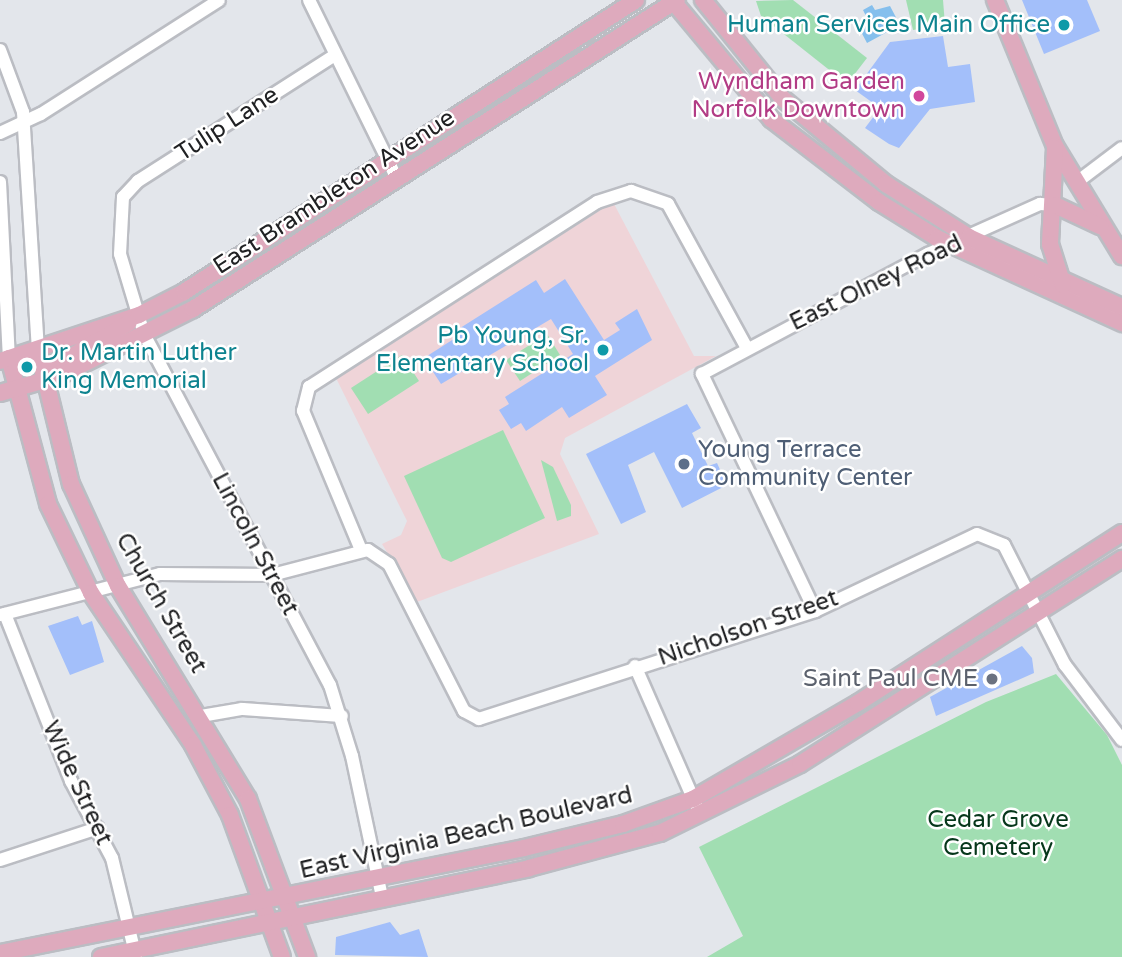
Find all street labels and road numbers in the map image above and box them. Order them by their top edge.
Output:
street label: Tulip Lane [170,80,284,168]
street label: East Brambleton Avenue [208,103,460,281]
street label: East Olney Road [785,229,967,337]
street label: Lincoln Street [205,468,305,620]
street label: Church Street [109,528,213,678]
street label: Nicholson Street [654,584,842,672]
street label: Wide Street [36,716,118,850]
street label: East Virginia Beach Boulevard [297,781,635,885]

